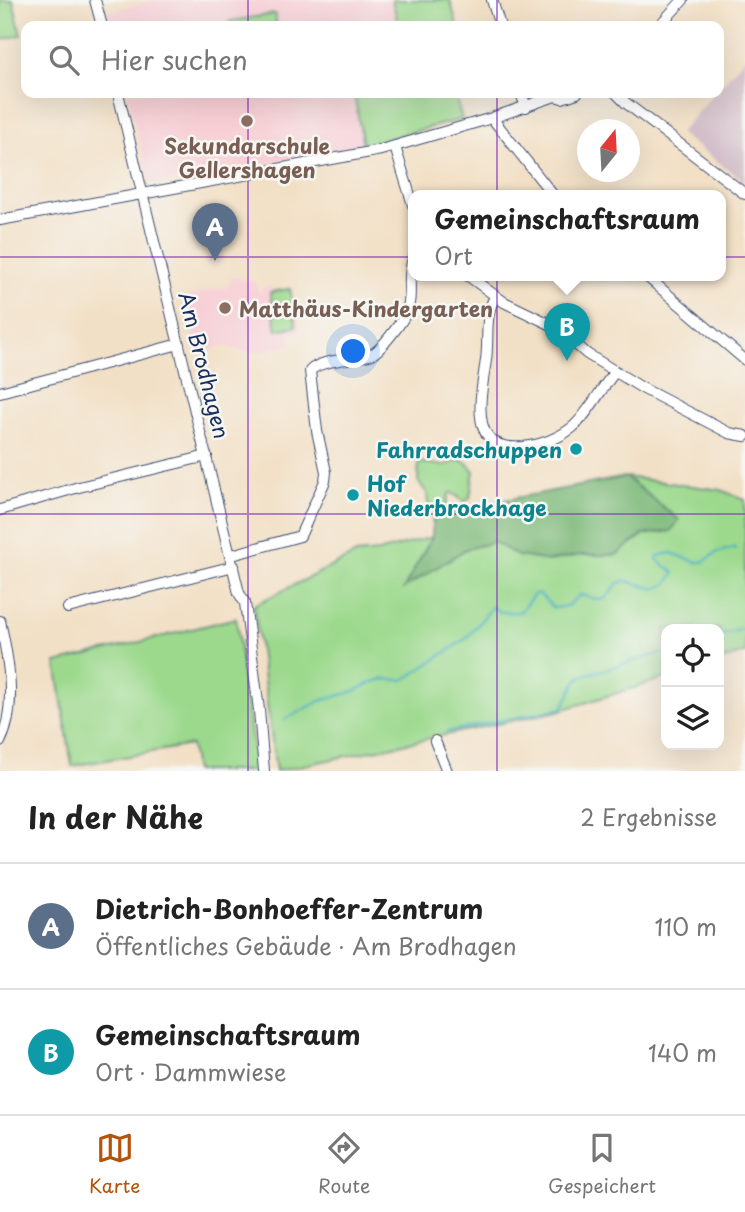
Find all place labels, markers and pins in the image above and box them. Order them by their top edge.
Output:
marker: Sekundarschule Gellershagen [239,113,255,129]
place label: Sekundarschule Gellershagen [164,129,330,185]
pin: A [192,203,238,261]
place label: Matthäus-Kindergarten [239,292,493,324]
marker: Matthäus-Kindergarten [217,300,233,316]
pin: B [544,303,590,361]
place label: Fahrradschuppen [376,433,562,465]
marker: Fahrradschuppen [568,441,584,457]
place label: Hof Niederbrockhage [367,467,547,523]
marker: Hof Niederbrockhage [345,487,361,503]

